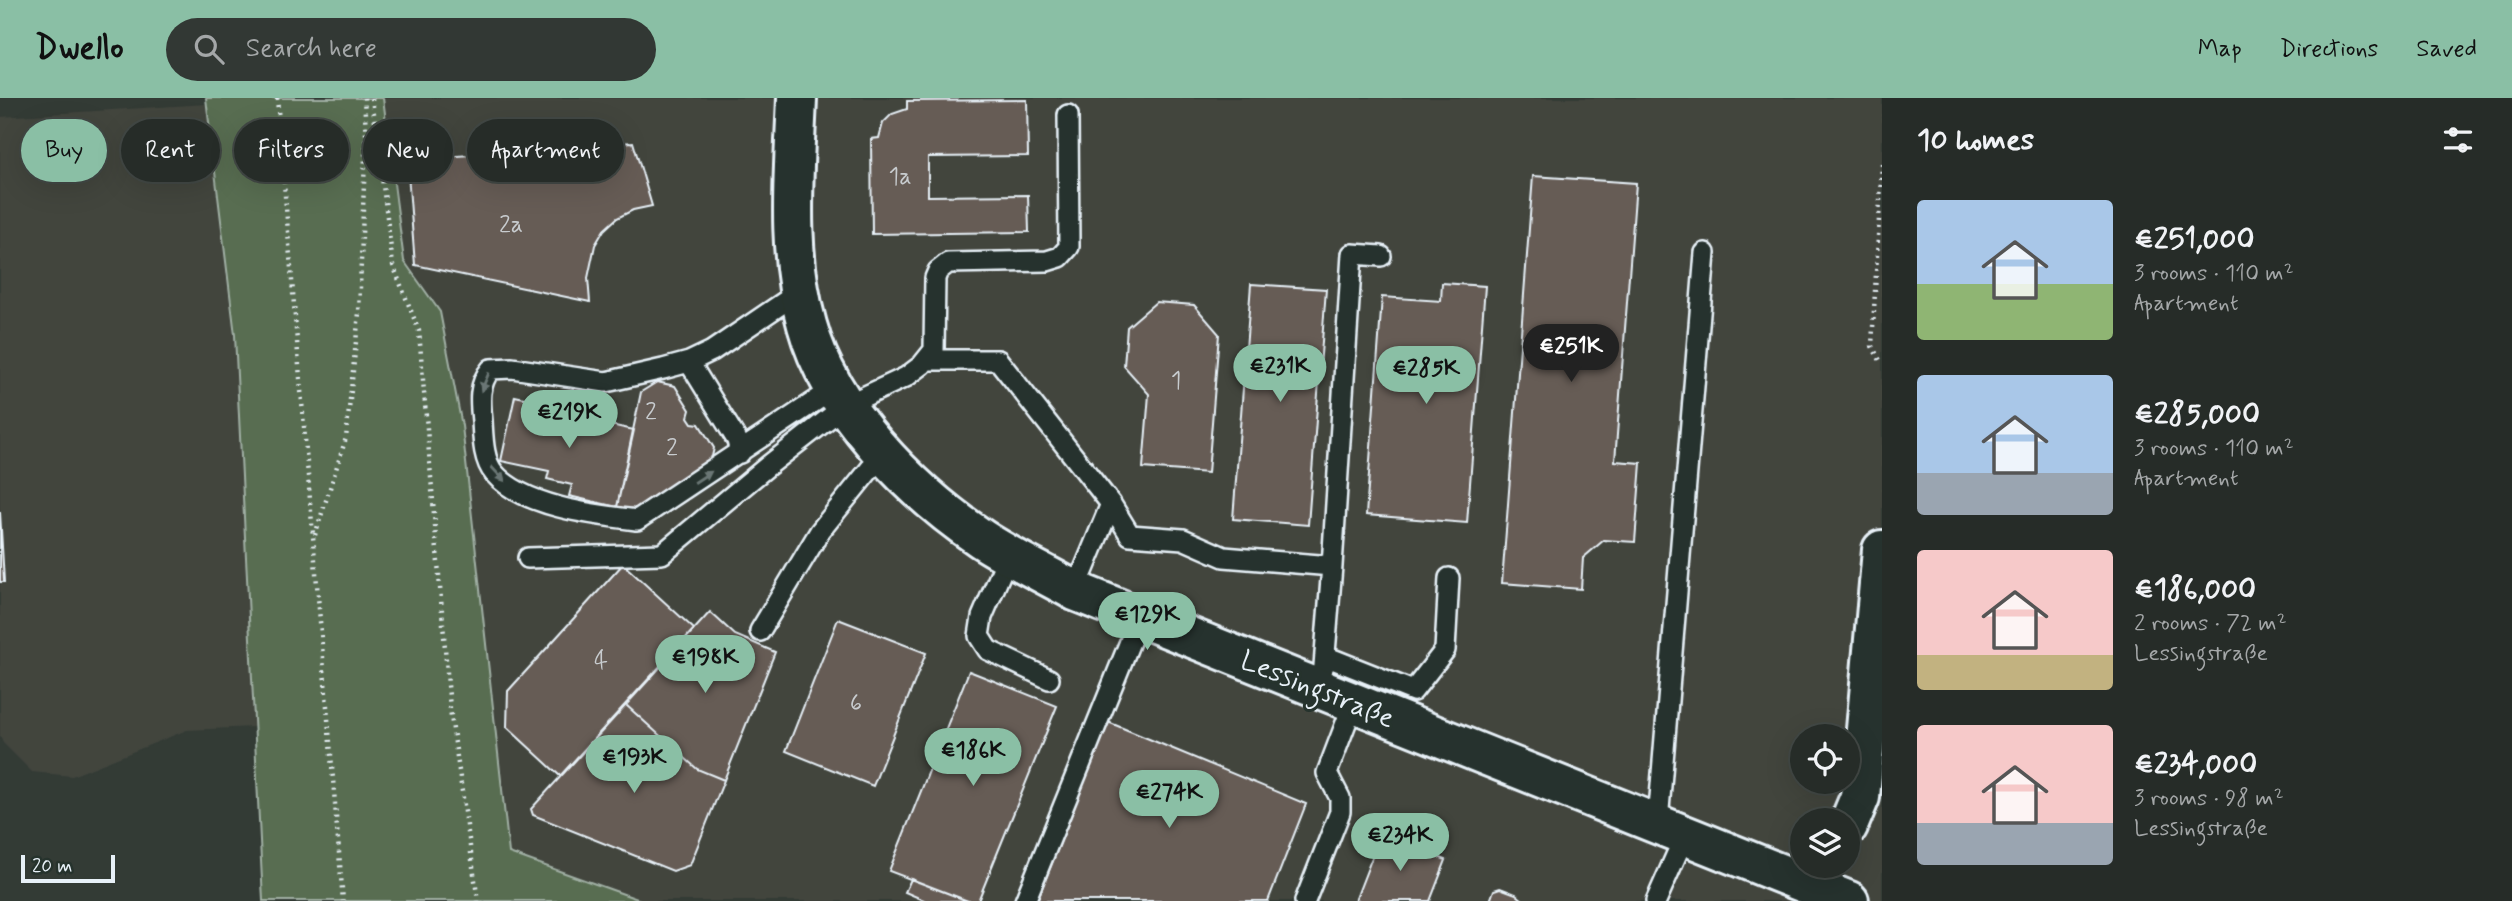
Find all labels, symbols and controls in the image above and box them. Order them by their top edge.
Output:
search box [166,18,656,81]
text: Dwello [35,27,124,71]
icon: search [190,30,228,68]
text: Search here [246,32,377,66]
text: Map [2198,34,2242,65]
text: Directions [2280,34,2378,65]
text: Saved [2416,34,2477,65]
chip: Buy [21,119,107,182]
chip: Rent [121,119,220,182]
chip: Filters [234,119,349,182]
chip: New [363,119,453,182]
chip: Apartment [467,119,624,182]
text: 10 homes [1917,121,2034,160]
icon: filters [2439,121,2477,159]
house number: 1a [888,162,912,193]
house number: 2a [499,210,523,241]
text: €251,000 [2134,220,2255,259]
icon: home [1973,228,2057,312]
text: 3 rooms · 110 m² [2134,259,2294,289]
text: Apartment [2134,289,2239,319]
pin: €251K [1522,324,1620,384]
text: €251K [1539,332,1603,362]
pin: €231K [1231,344,1329,404]
pin: €285K [1377,346,1475,406]
text: €231K [1249,352,1311,382]
text: €285K [1392,354,1460,384]
house number: 1 [1171,366,1181,397]
one-way arrow [480,372,491,393]
pin: €219K [520,390,618,450]
text: €285,000 [2134,395,2260,434]
house number: 2 [645,397,657,428]
text: €219K [537,398,601,428]
icon: home [1973,403,2057,487]
house number: 2 [666,433,678,464]
text: 3 rooms · 110 m² [2134,434,2294,464]
text: Apartment [2134,464,2239,494]
one-way arrow [490,466,507,483]
one-way arrow [693,471,712,484]
text: €186,000 [2134,570,2256,609]
icon: home [1973,578,2057,662]
pin: €129K [1098,592,1196,652]
text: €129K [1114,600,1180,630]
text: 2 rooms · 72 m² [2134,609,2287,639]
pin: €198K [656,636,754,695]
text: Lessingstraße [2134,639,2268,669]
text: €198K [671,643,739,673]
street label: Lessingstraße [1233,643,1400,741]
house number: 4 [594,646,608,677]
house number: 6 [850,688,862,719]
map controls [1790,724,1860,878]
button: locate [1790,724,1860,794]
pin: €186K [924,728,1022,788]
pin: €193K [585,736,683,795]
text: €186K [940,736,1006,766]
text: €193K [602,743,666,773]
text: €234,000 [2134,745,2257,784]
icon: home [1973,753,2057,837]
pin: €274K [1120,770,1218,830]
text: €274K [1135,778,1203,808]
text: 3 rooms · 98 m² [2134,784,2284,814]
button: layers [1790,808,1860,878]
pin: €234K [1351,814,1449,873]
text: Lessingstraße [2134,814,2268,844]
text: €234K [1367,821,1433,851]
scale bar [21,852,116,884]
text: 20 m [32,854,72,879]

